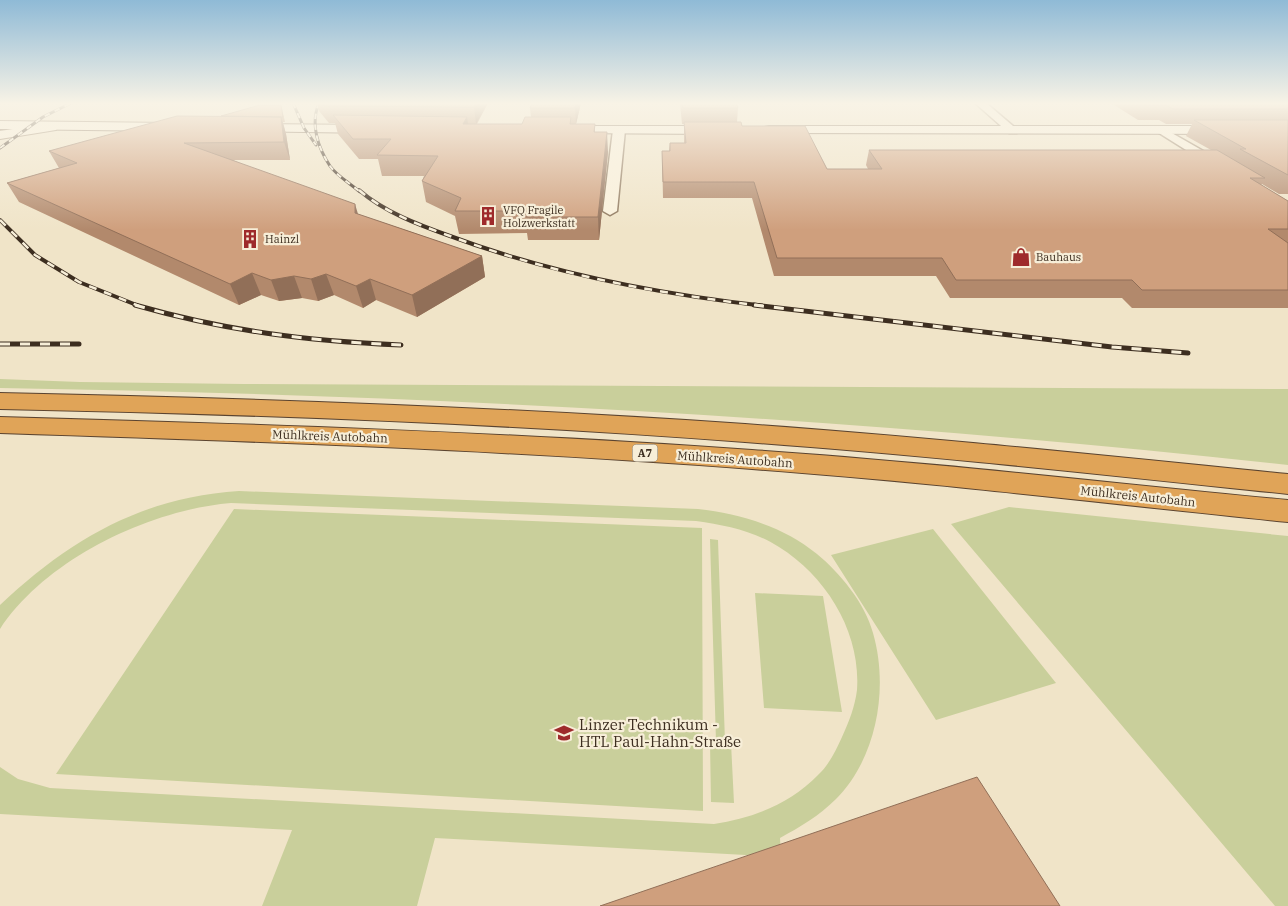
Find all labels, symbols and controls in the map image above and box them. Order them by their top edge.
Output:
place label: VFQ Fragile Holzwerkstatt [503,203,575,230]
building icon: VFQ Fragile Holzwerkstatt [477,205,499,227]
building icon: Hainzl [239,228,261,250]
place label: Hainzl [265,232,299,246]
shop icon: Bauhaus [1010,246,1032,268]
place label: Bauhaus [1036,250,1081,264]
street label: Mühlkreis Autobahn [272,426,388,446]
road number: A7 [632,444,658,462]
street label: Mühlkreis Autobahn [677,447,794,471]
street label: Mühlkreis Autobahn [1080,482,1197,510]
place label: Linzer Technikum - HTL Paul-Hahn-Straße [579,715,741,751]
school or university icon: Linzer Technikum - HTL Paul-Hahn-Straße [553,722,575,744]

